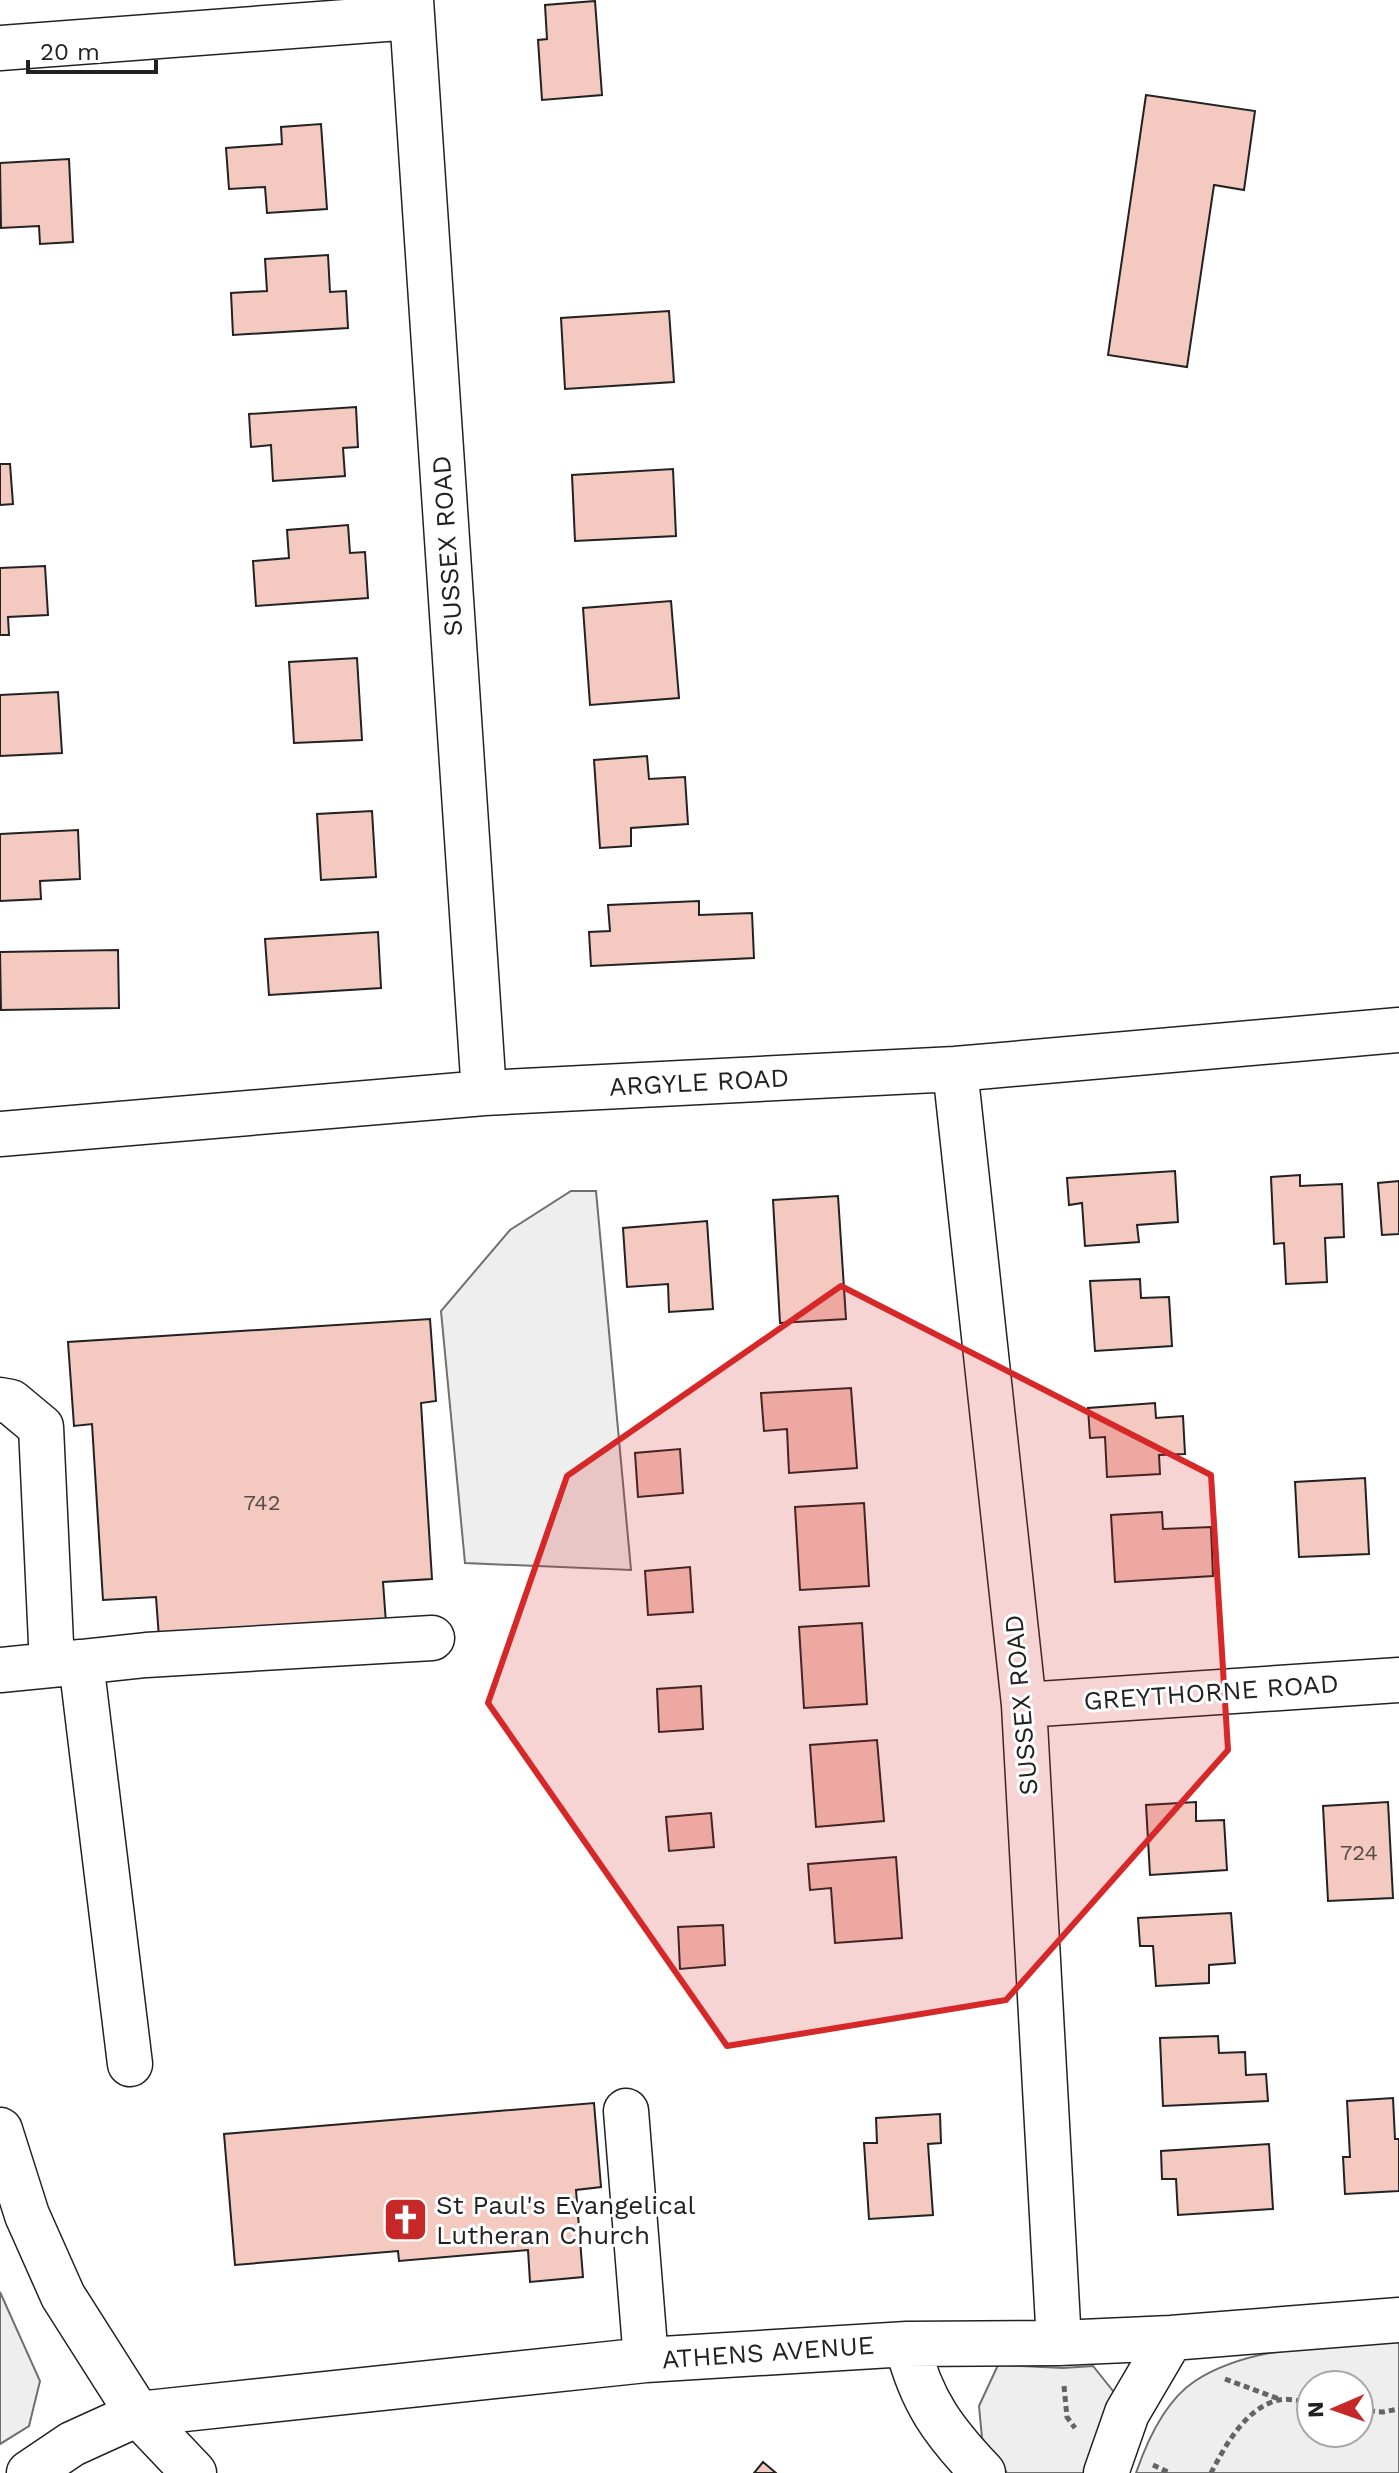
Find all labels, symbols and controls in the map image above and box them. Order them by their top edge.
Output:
scale bar [28,24,156,74]
text: 20 m [40,38,100,66]
street label: SUSSEX ROAD [426,455,468,637]
street label: ARGYLE ROAD [608,1062,790,1102]
house number: 742 [243,1490,281,1515]
street label: SUSSEX ROAD [998,1613,1044,1797]
street label: GREYTHORNE ROAD [1082,1668,1340,1716]
house number: 724 [1340,1840,1378,1865]
place label: St Paul's Evangelical Lutheran Church [436,2190,695,2250]
church icon: St Paul's Evangelical Lutheran Church [381,2196,429,2244]
street label: ATHENS AVENUE [661,2330,875,2374]
north arrow [1295,2369,1375,2449]
text: N [1303,2401,1328,2418]

